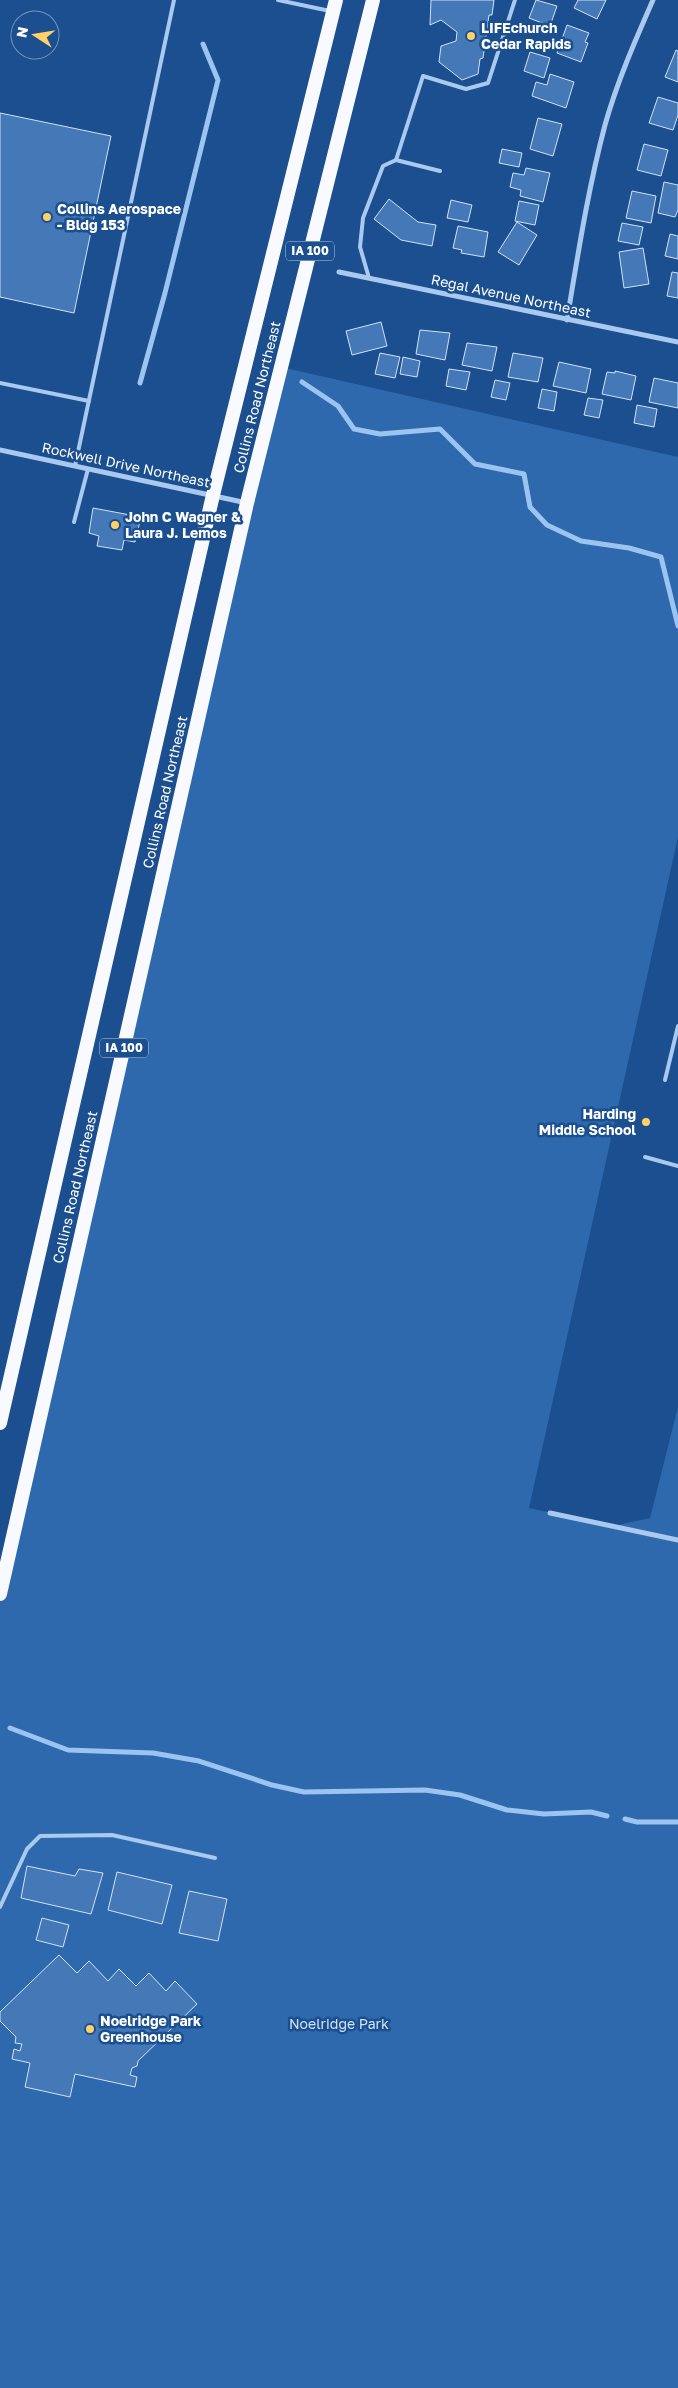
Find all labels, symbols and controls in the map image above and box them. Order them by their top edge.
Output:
north arrow [10,10,60,60]
place label: LIFEchurch Cedar Rapids [481,19,572,52]
text: N [12,25,31,39]
marker: LIFEchurch Cedar Rapids [465,30,477,42]
place label: Collins Aerospace - Bldg 153 [57,200,181,233]
marker: Collins Aerospace - Bldg 153 [41,211,53,223]
road number: IA 100 [286,242,334,260]
street label: Regal Avenue Northeast [430,270,593,321]
street label: Collins Road Northeast [229,319,284,475]
street label: Rockwell Drive Northeast [40,438,212,491]
place label: John C Wagner & Laura J. Lemos [125,508,241,541]
marker: John C Wagner & Laura J. Lemos [109,519,121,531]
street label: Collins Road Northeast [139,714,190,870]
road number: IA 100 [100,1038,148,1058]
place label: Harding Middle School [539,1105,636,1138]
street label: Collins Road Northeast [49,1109,100,1265]
marker: Harding Middle School [640,1116,652,1128]
place label: Noelridge Park Greenhouse [100,2012,201,2045]
park label: Noelridge Park [289,2015,389,2032]
marker: Noelridge Park Greenhouse [84,2023,96,2035]

